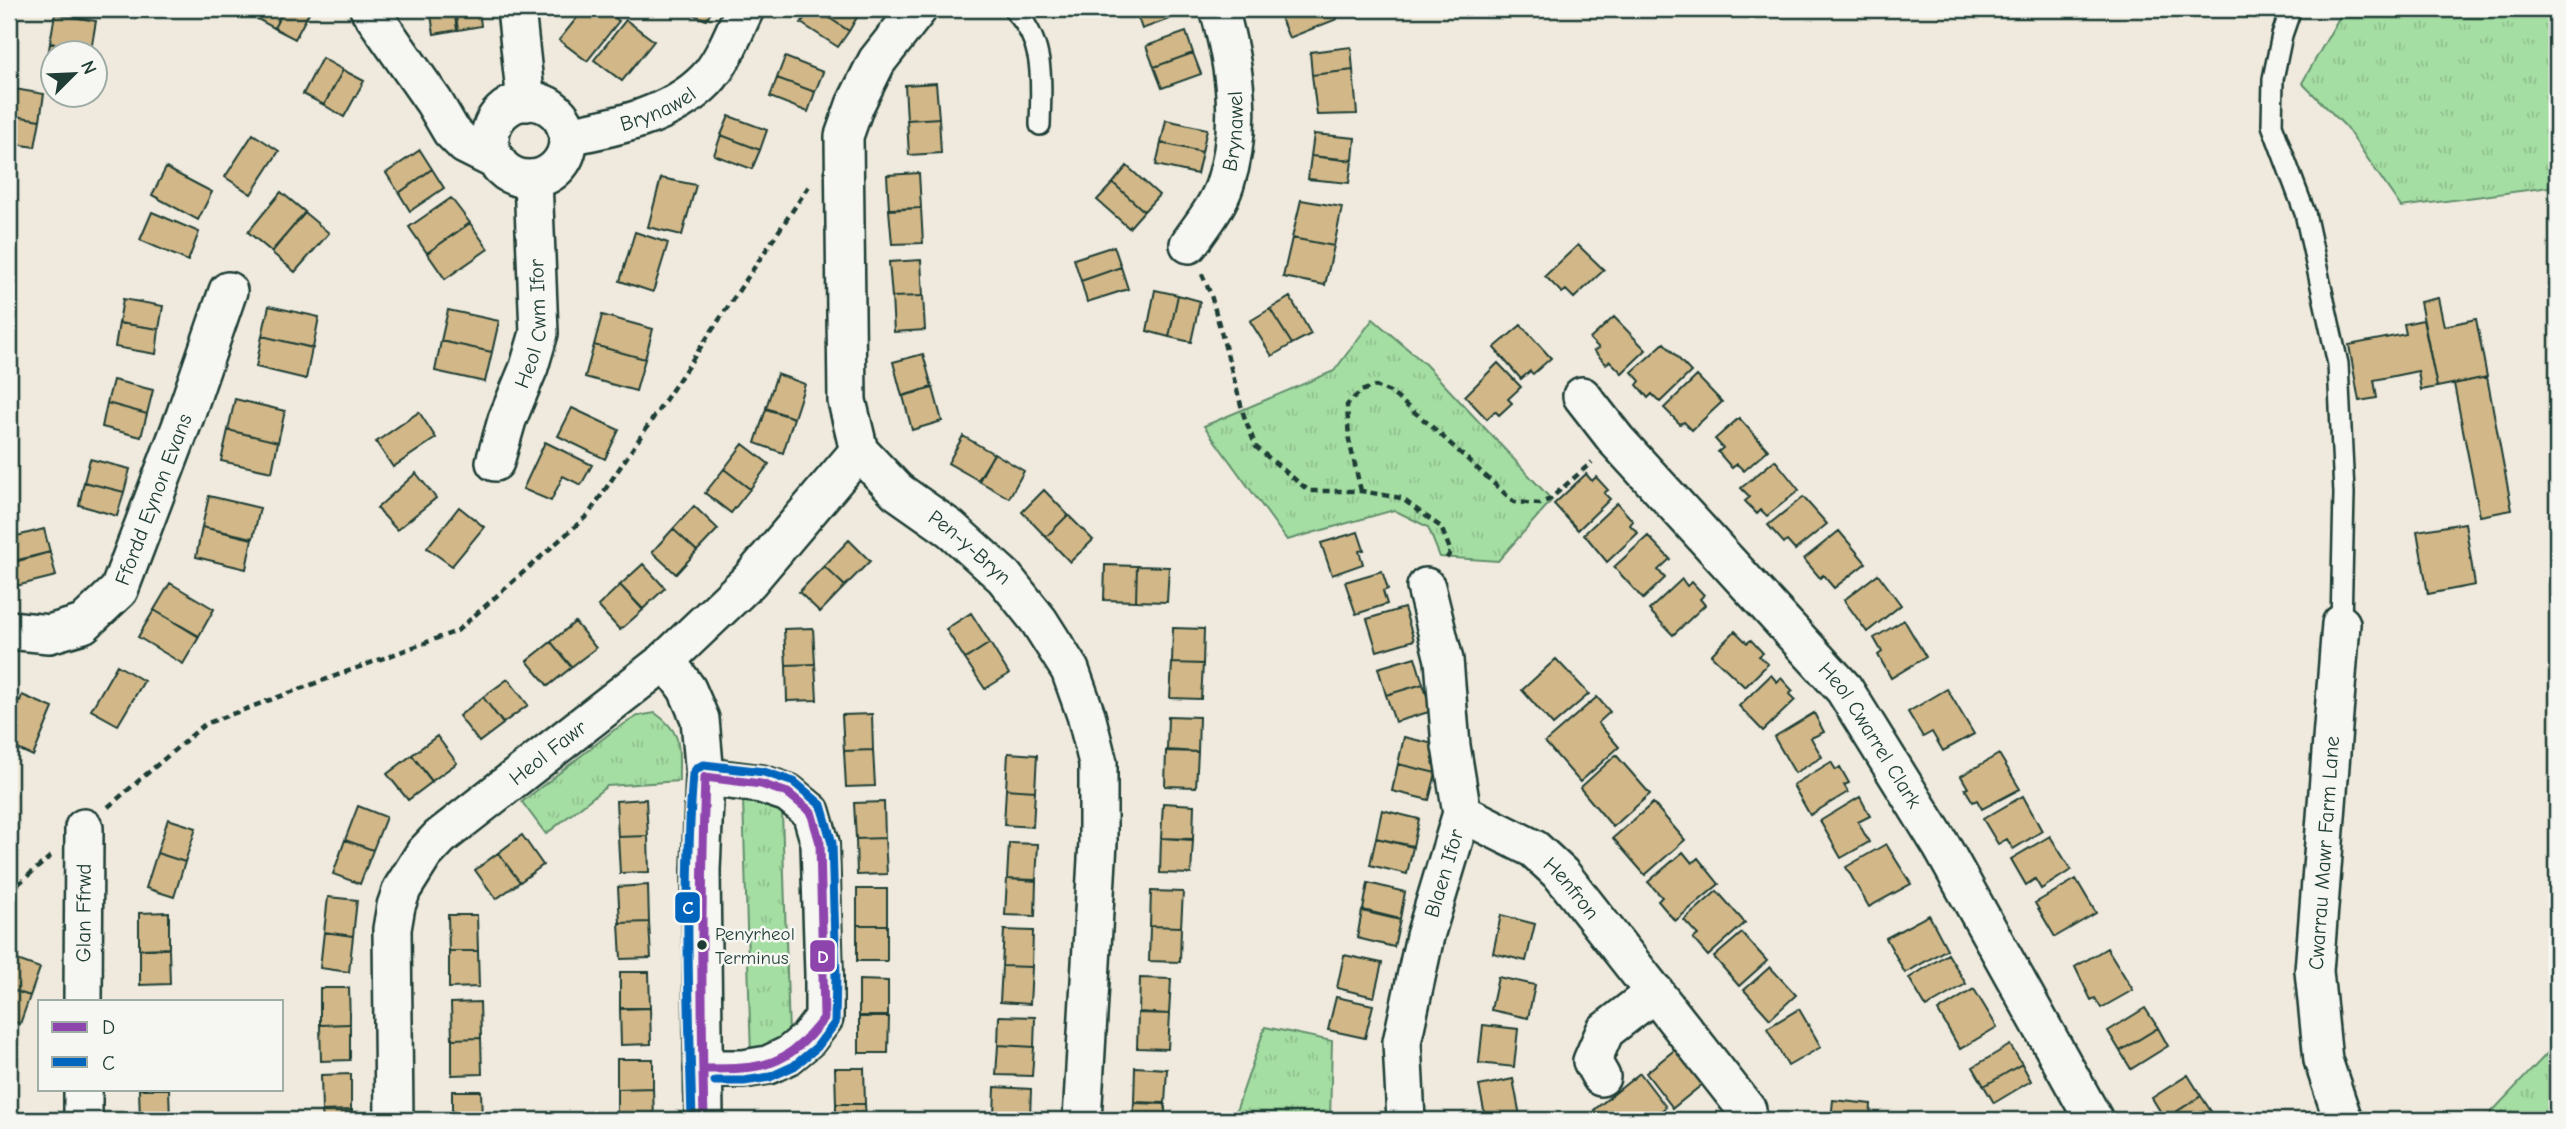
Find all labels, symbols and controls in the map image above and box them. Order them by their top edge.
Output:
north arrow [38,38,108,108]
text: N [76,57,101,78]
street label: Brynawel [617,82,701,136]
street label: Brynawel [1217,90,1248,174]
street label: Heol Cwm Ifor [510,258,552,392]
street label: Ffordd Eynon Evans [110,410,197,589]
street label: Pen-y-Bryn [924,505,1016,590]
street label: Heol Cwarrel Clark [1813,657,1927,812]
street label: Heol Fawr [505,715,592,790]
street label: Cwarrau Mawr Farm Lane [2304,735,2344,971]
street label: Blaen Ifor [1419,826,1469,920]
street label: Henfron [1539,852,1604,924]
street label: Glan Ffrwd [71,864,96,962]
line badge: C [674,891,701,924]
text: C [682,897,694,919]
place label: Penyrheol Terminus [715,923,795,969]
marker: Penyrheol Terminus [695,938,709,952]
line badge: D [809,939,836,973]
text: D [817,946,829,968]
legend [38,1000,284,1090]
text: D [102,1015,115,1039]
text: C [102,1051,115,1075]

